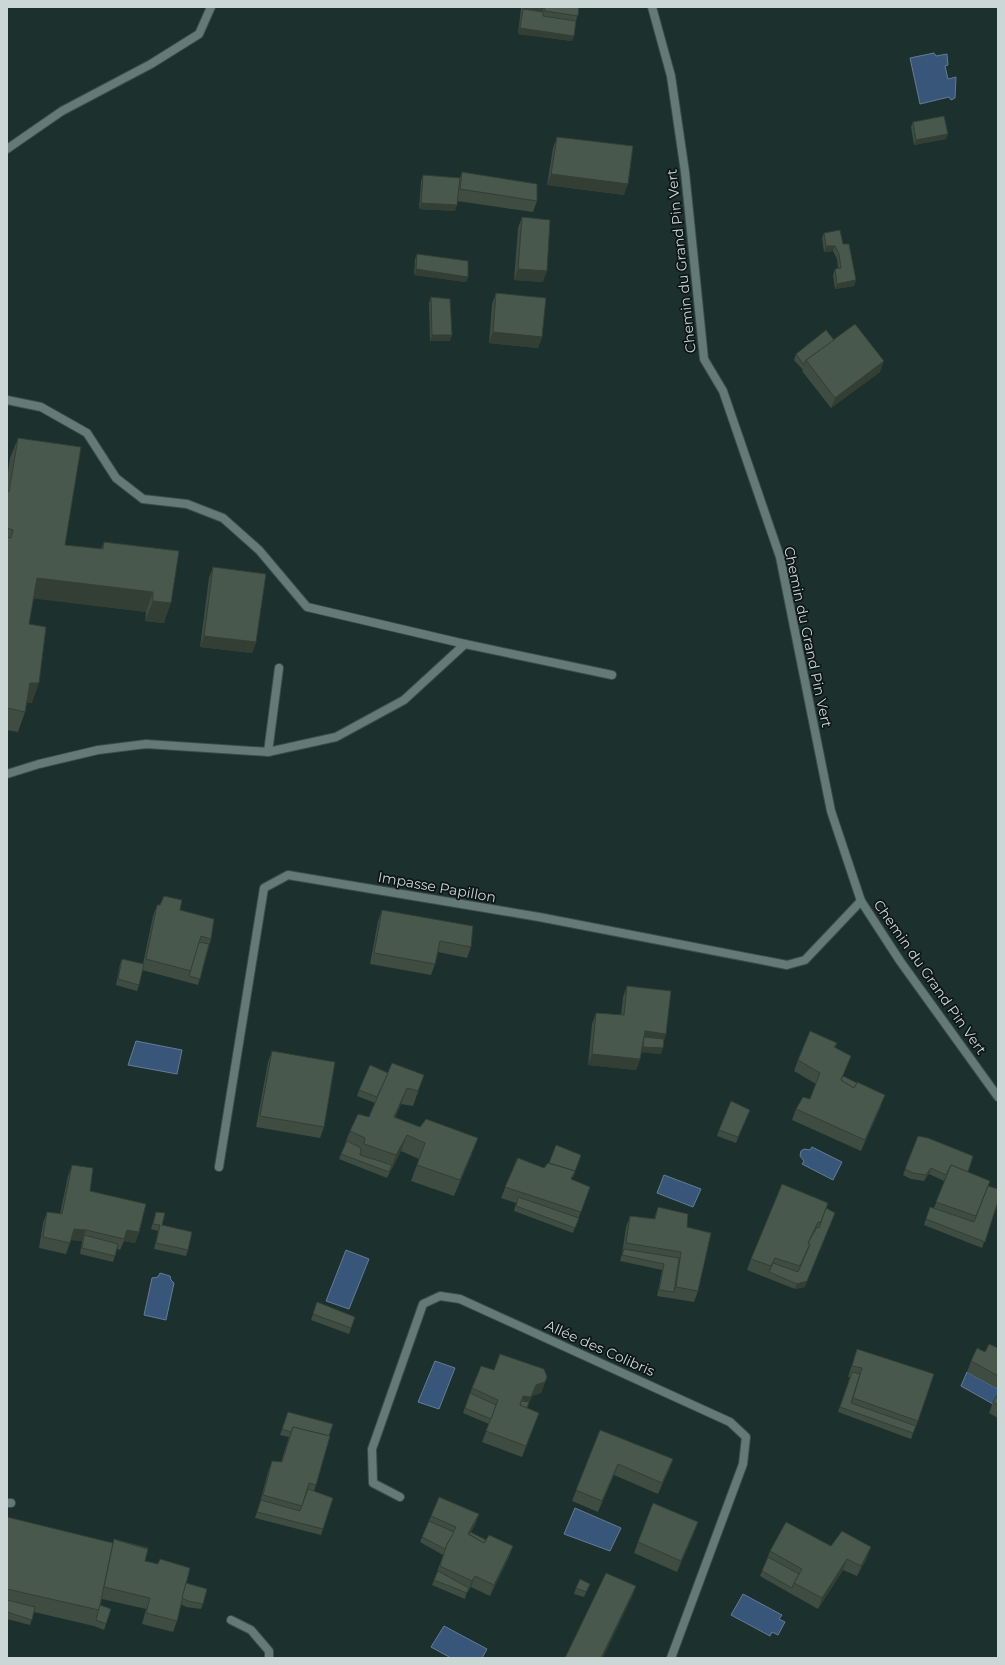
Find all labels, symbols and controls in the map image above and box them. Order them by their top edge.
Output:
street label: Chemin du Grand Pin Vert [662,168,700,354]
street label: Chemin du Grand Pin Vert [780,545,836,730]
street label: Impasse Papillon [376,868,498,906]
street label: Chemin du Grand Pin Vert [870,896,991,1058]
street label: Allée des Colibris [542,1316,658,1380]

